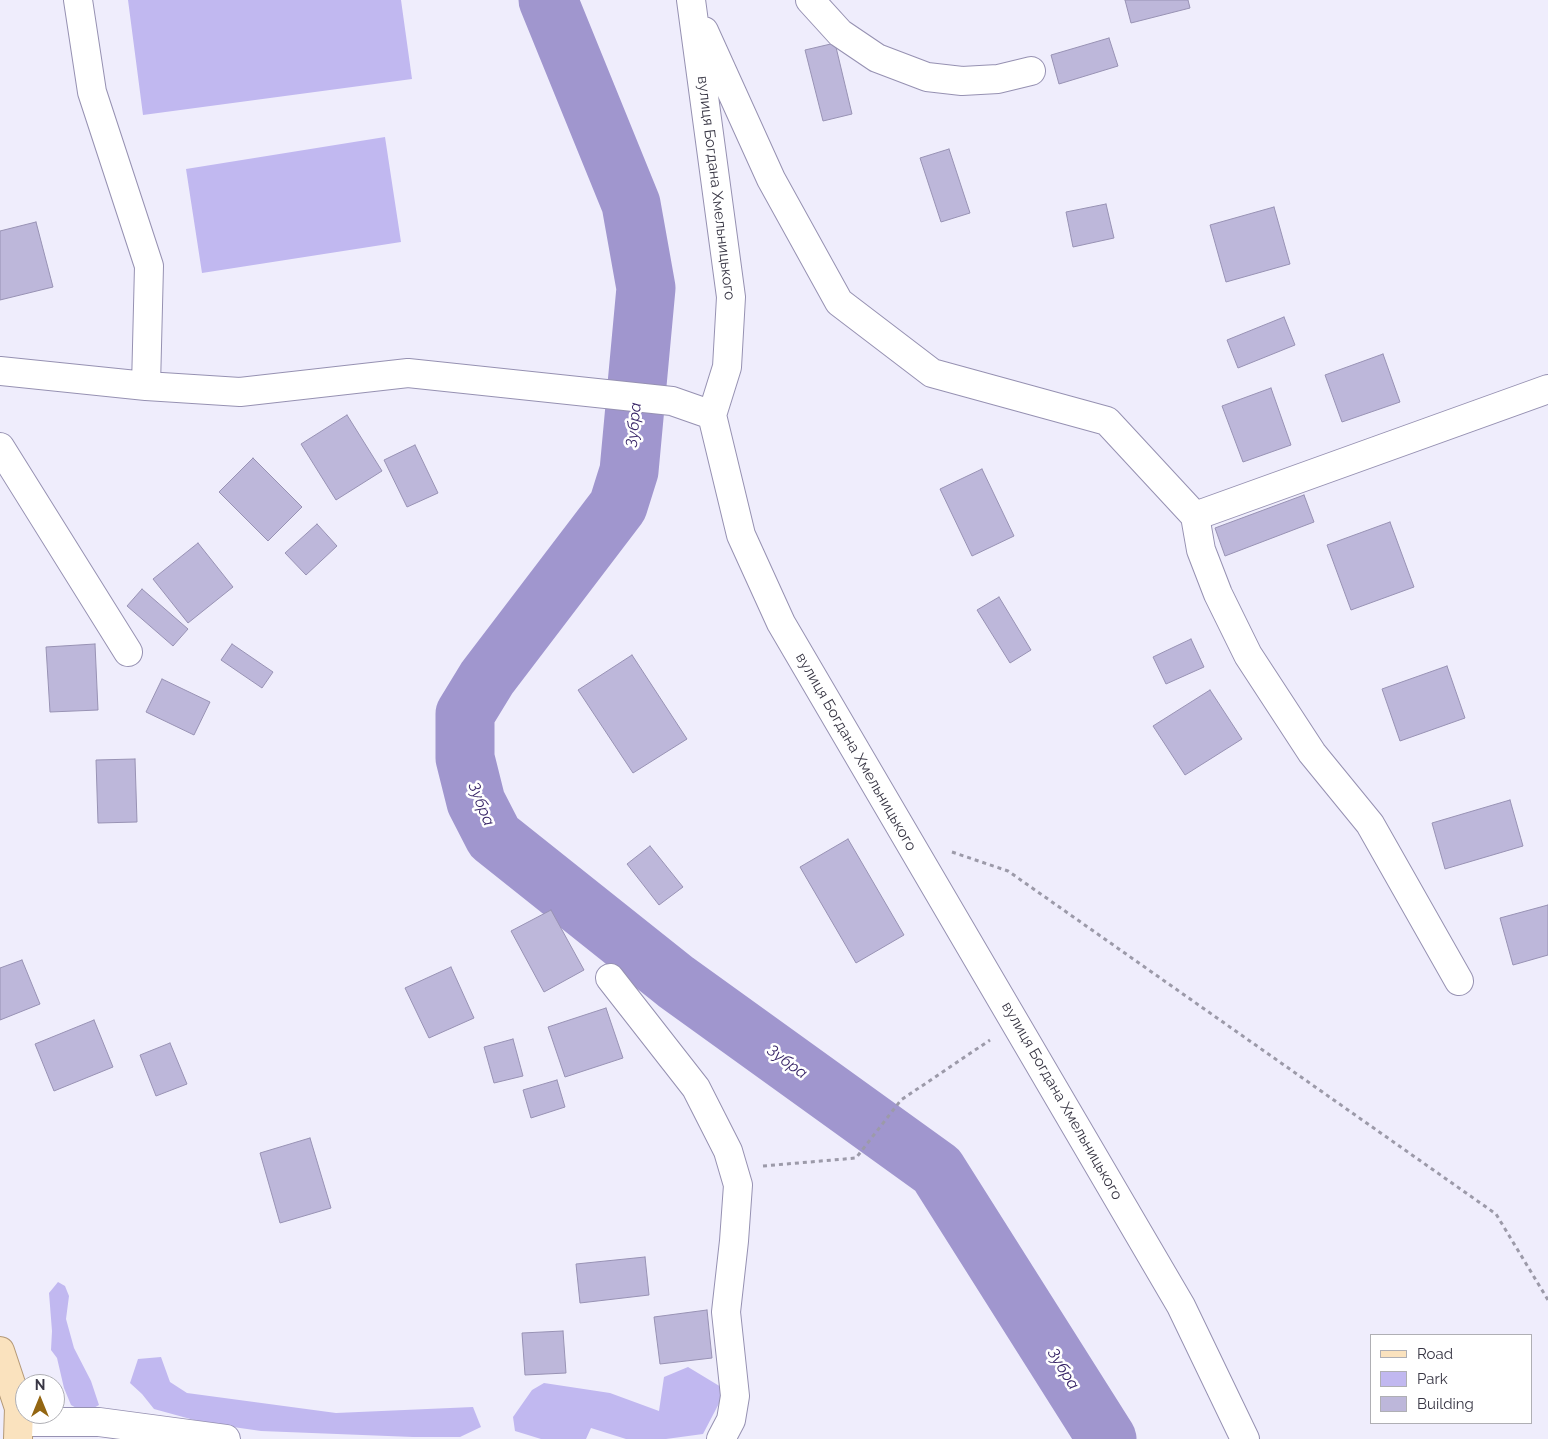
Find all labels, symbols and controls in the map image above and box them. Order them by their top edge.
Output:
street label: вулиця Богдана Хмельницького [693,75,739,301]
water label: Зубра [622,402,646,448]
street label: вулиця Богдана Хмельницького [792,650,920,854]
water label: Зубра [464,779,498,829]
street label: вулиця Богдана Хмельницького [998,999,1126,1203]
water label: Зубра [763,1041,811,1083]
legend [1370,1334,1533,1424]
water label: Зубра [1043,1345,1083,1393]
text: Road [1417,1345,1453,1363]
text: Park [1417,1370,1448,1388]
north arrow [15,1374,65,1424]
text: N [35,1377,45,1393]
text: Building [1417,1395,1474,1413]

